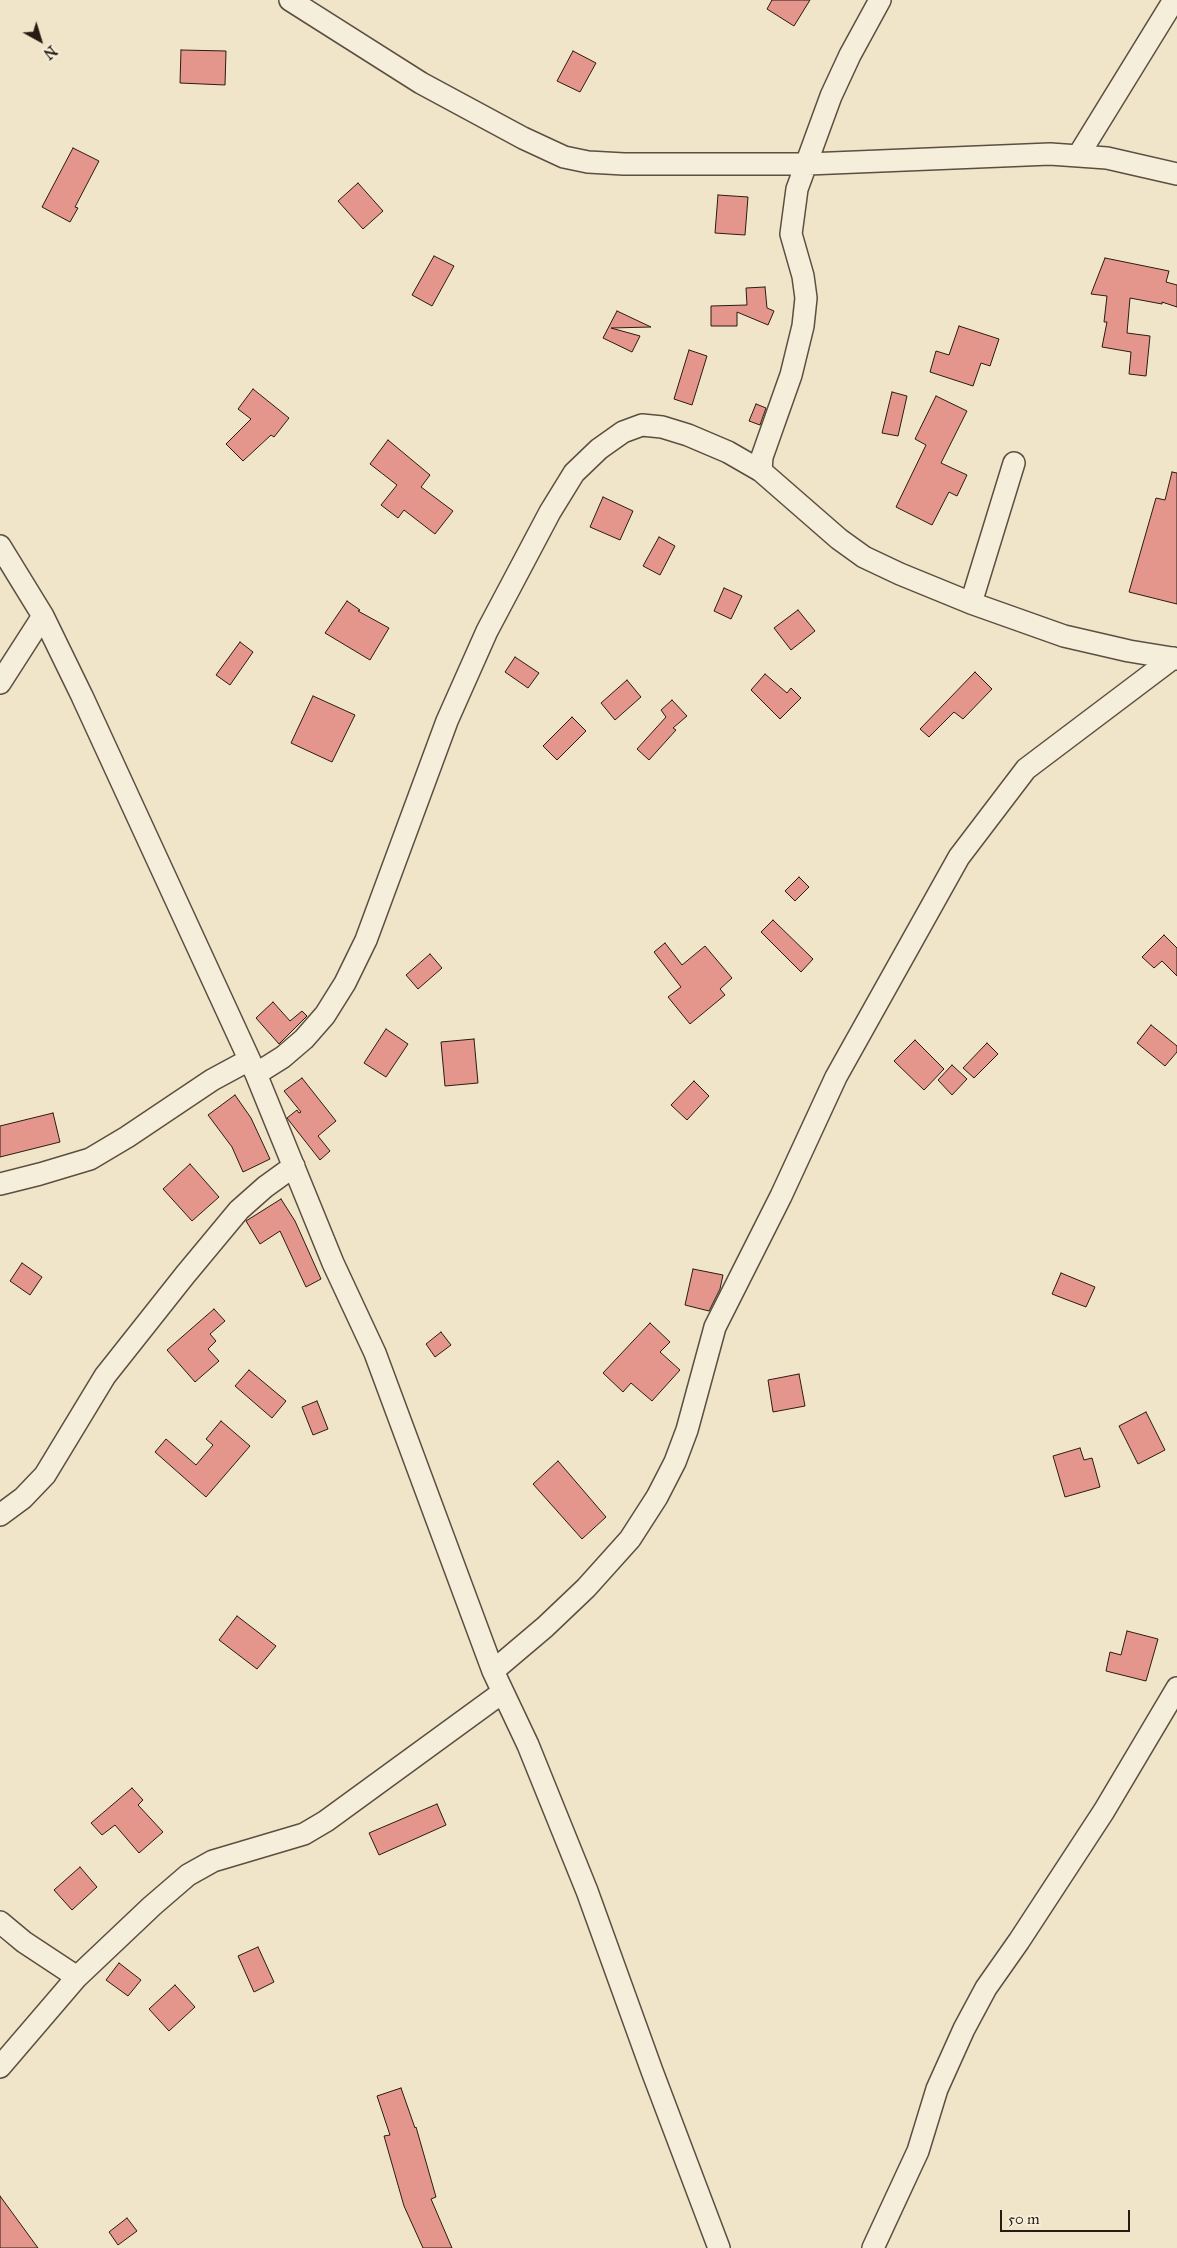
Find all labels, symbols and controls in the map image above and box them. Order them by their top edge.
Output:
north arrow [15,15,65,65]
text: N [40,42,60,62]
scale bar [1002,2200,1132,2232]
text: 50 m [1008,2210,1040,2228]

